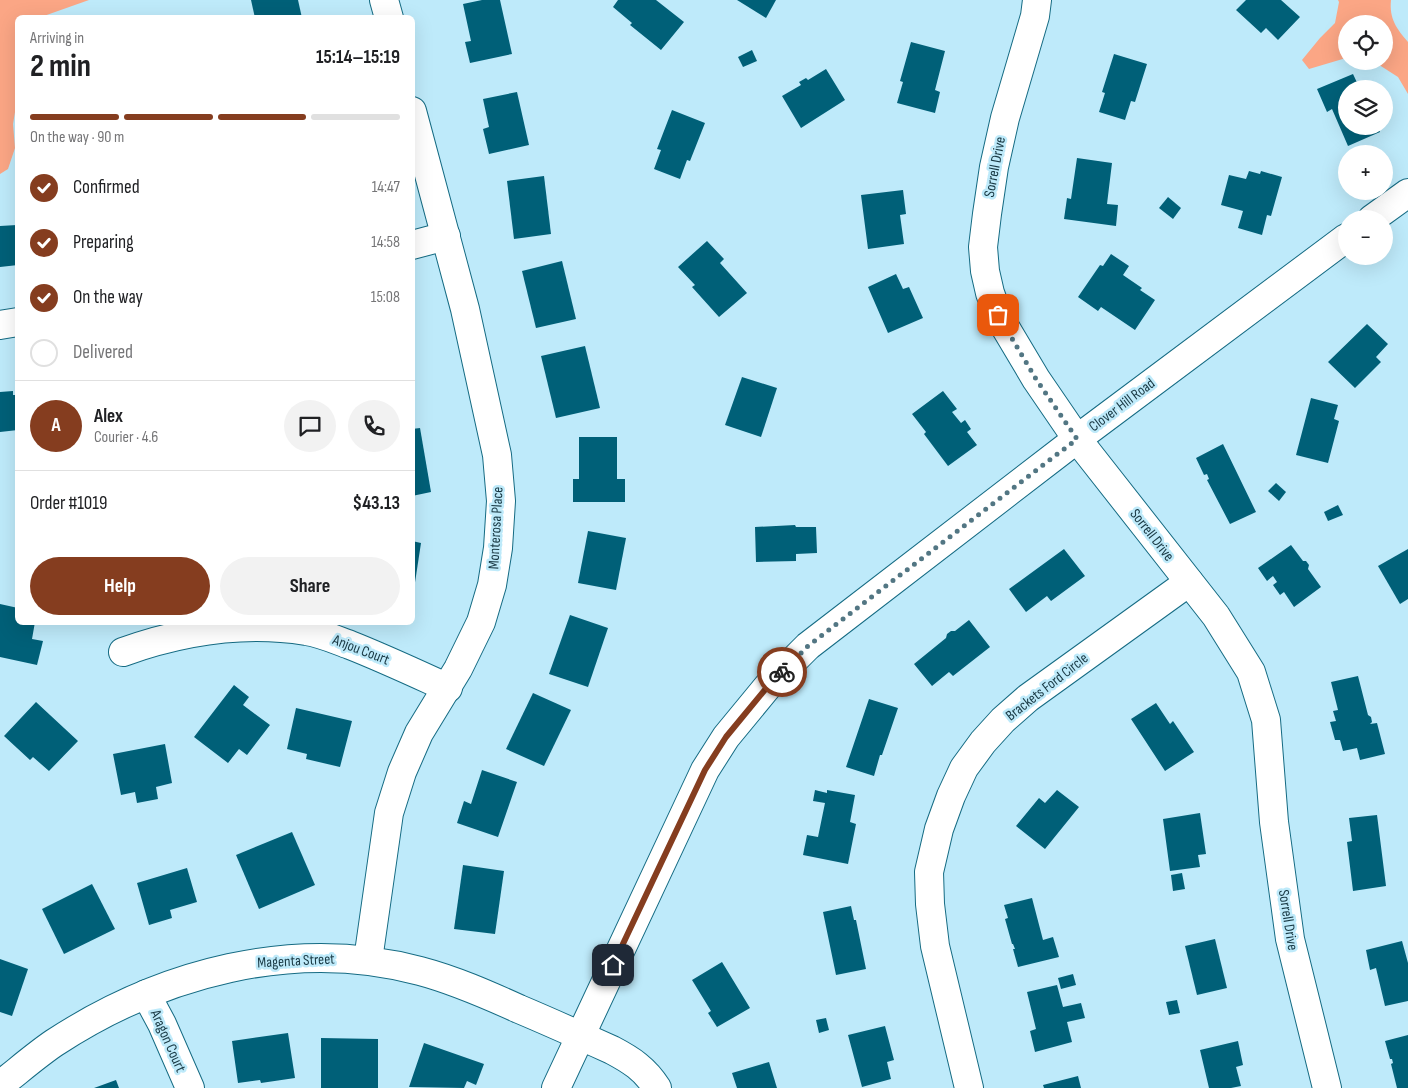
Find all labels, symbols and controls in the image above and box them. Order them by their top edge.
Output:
map controls [1338,15,1393,265]
button: locate [1338,15,1393,70]
text: Arriving in [30,29,84,48]
text: 15:14–15:19 [316,46,400,69]
text: 2 min [30,47,91,86]
button: layers [1338,80,1393,135]
text: On the way · 90 m [30,128,124,147]
street label: Sorrell Drive [980,135,1010,199]
button: + [1338,145,1393,200]
icon: check [30,174,58,202]
text: Confirmed [73,176,140,199]
text: 14:47 [372,178,400,197]
button: − [1338,210,1393,265]
icon: check [30,229,58,257]
text: Preparing [73,231,134,254]
text: 14:58 [371,233,400,252]
icon: check [30,284,58,312]
text: On the way [73,286,143,309]
text: 15:08 [371,288,400,307]
pin [977,294,1019,336]
icon: bag [984,301,1012,329]
text: Delivered [73,341,133,364]
street label: Clover Hill Road [1085,374,1159,436]
button: chat [284,400,336,452]
button: phone [348,400,400,452]
text: Alex [94,405,123,428]
text: A [51,414,61,437]
text: Courier · 4.6 [94,428,158,447]
street label: Monterosa Place [484,486,508,570]
text: Order #1019 [30,492,107,515]
text: $43.13 [352,492,400,515]
street label: Sorrell Drive [1126,505,1178,565]
button: Help [30,557,210,615]
button: Share [220,557,400,615]
street label: Anjou Court [329,630,393,670]
courier [757,647,807,697]
street label: Brackets Ford Circle [1002,649,1092,725]
icon: bike [768,658,796,686]
street label: Sorrell Drive [1274,888,1302,952]
pin [592,944,634,986]
street label: Magenta Street [257,949,336,973]
icon: home [599,951,627,979]
street label: Aragon Court [145,1006,190,1075]

